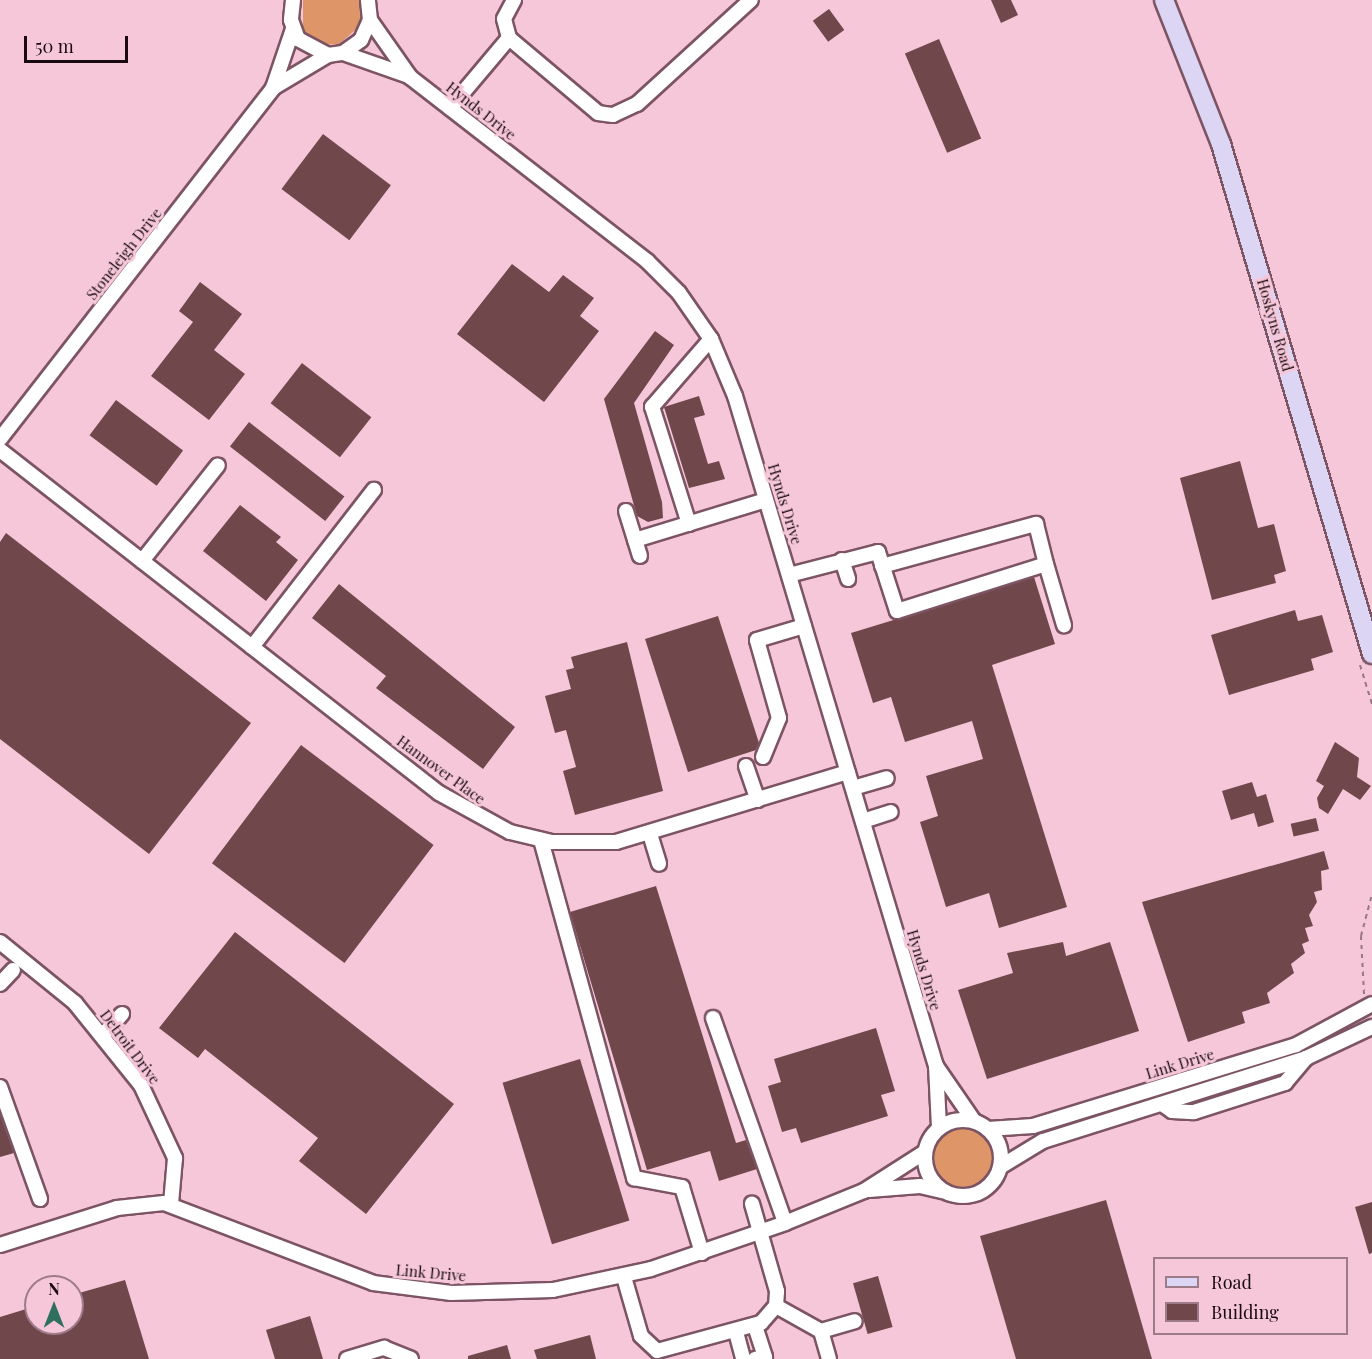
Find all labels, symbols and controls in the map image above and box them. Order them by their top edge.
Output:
scale bar [27,24,130,62]
text: 50 m [35,34,74,58]
street label: Hynds Drive [443,78,519,144]
street label: Stoneleigh Drive [83,205,165,303]
street label: Hoskyns Road [1253,277,1297,373]
street label: Hynds Drive [764,461,806,547]
street label: Hannover Place [393,732,489,808]
street label: Hynds Drive [903,927,945,1013]
street label: Detroit Drive [96,1006,164,1088]
street label: Link Drive [1143,1045,1217,1083]
legend [1153,1257,1348,1335]
street label: Link Drive [395,1261,467,1285]
text: Road [1211,1270,1252,1294]
north arrow [24,1275,84,1335]
text: N [48,1278,60,1299]
text: Building [1211,1300,1279,1324]

